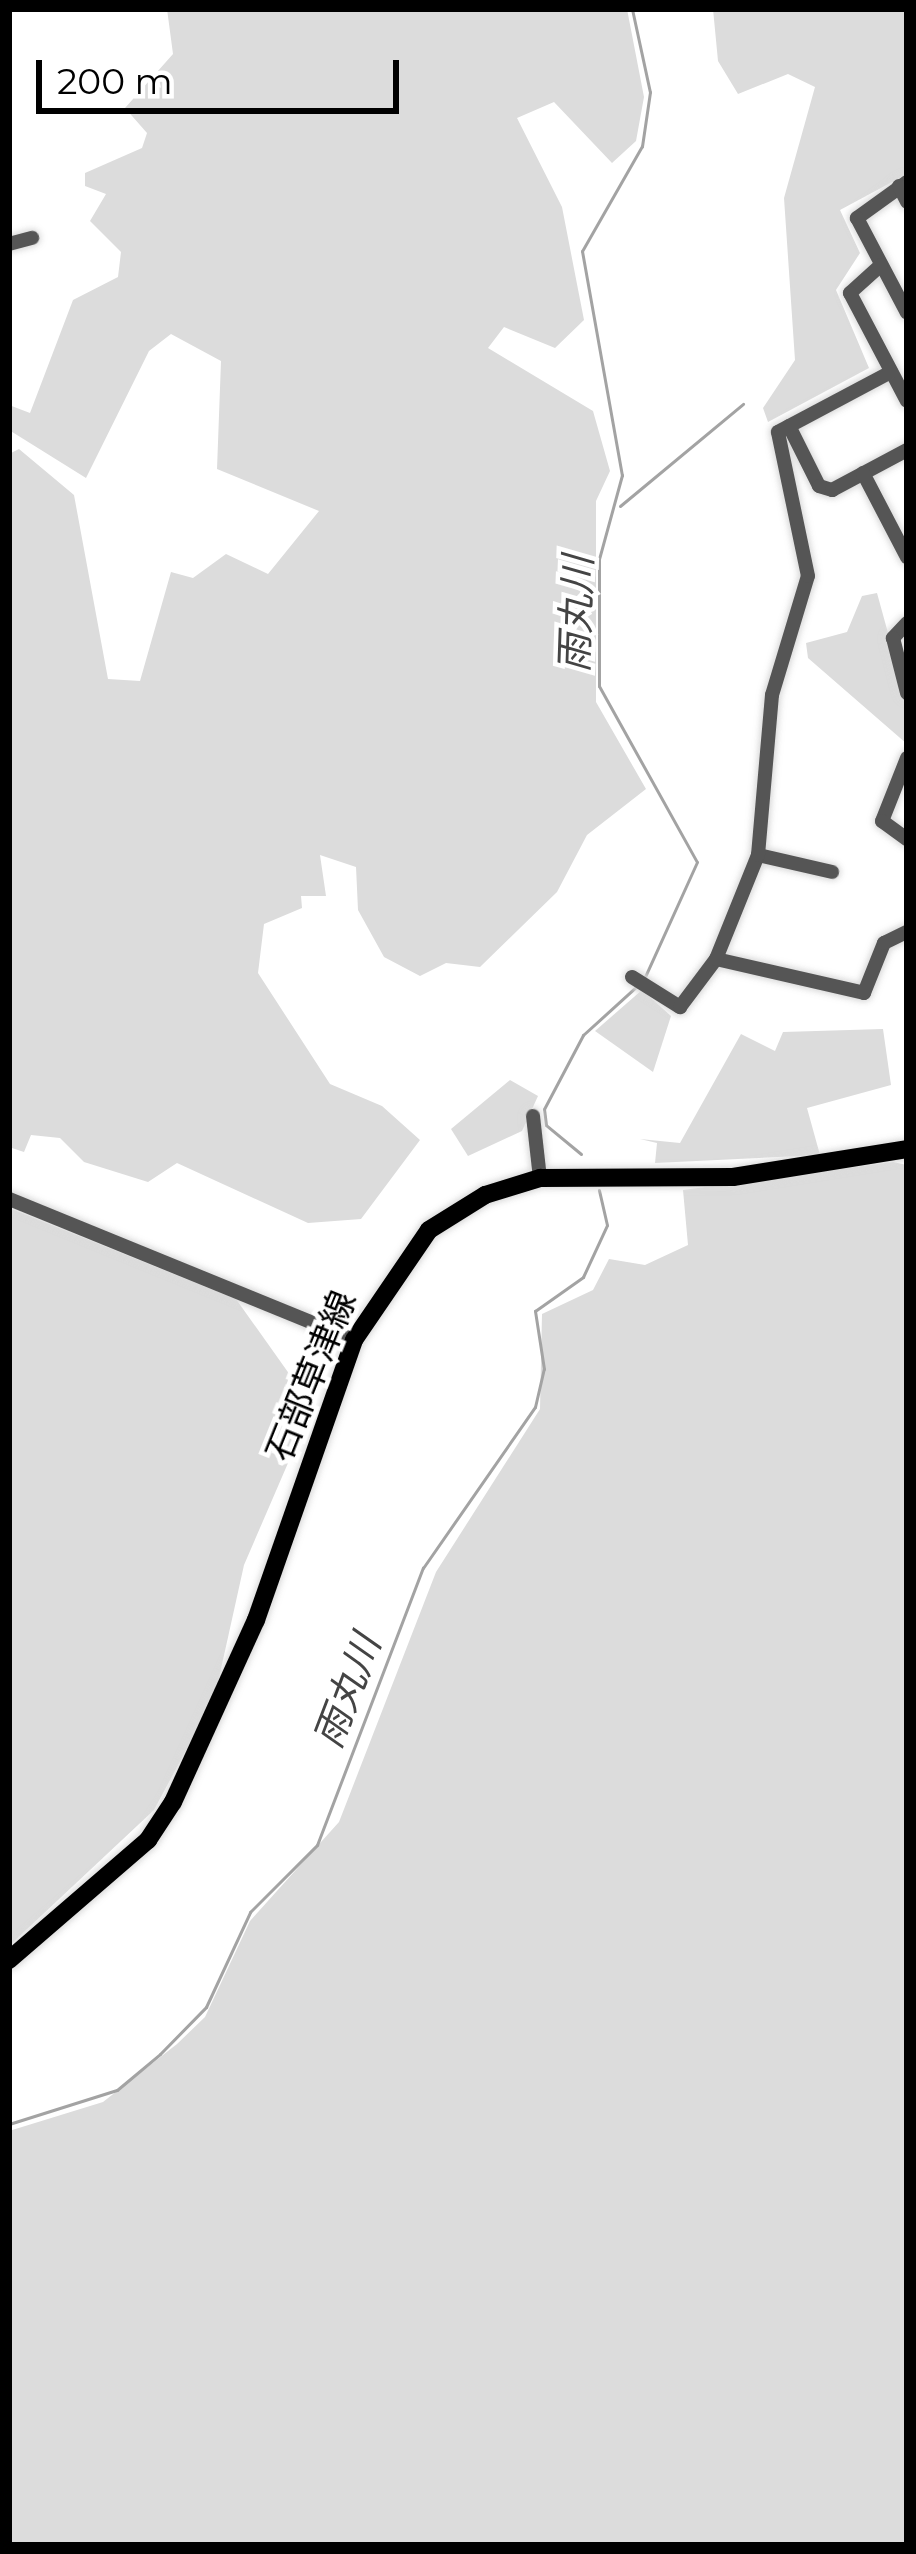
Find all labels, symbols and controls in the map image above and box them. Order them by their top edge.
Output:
scale bar [42,36,405,110]
text: 200 m [57,59,173,103]
water label: 雨丸川 [551,555,601,673]
street label: 石部草津線 [257,1284,365,1468]
water label: 雨丸川 [304,1628,390,1754]

